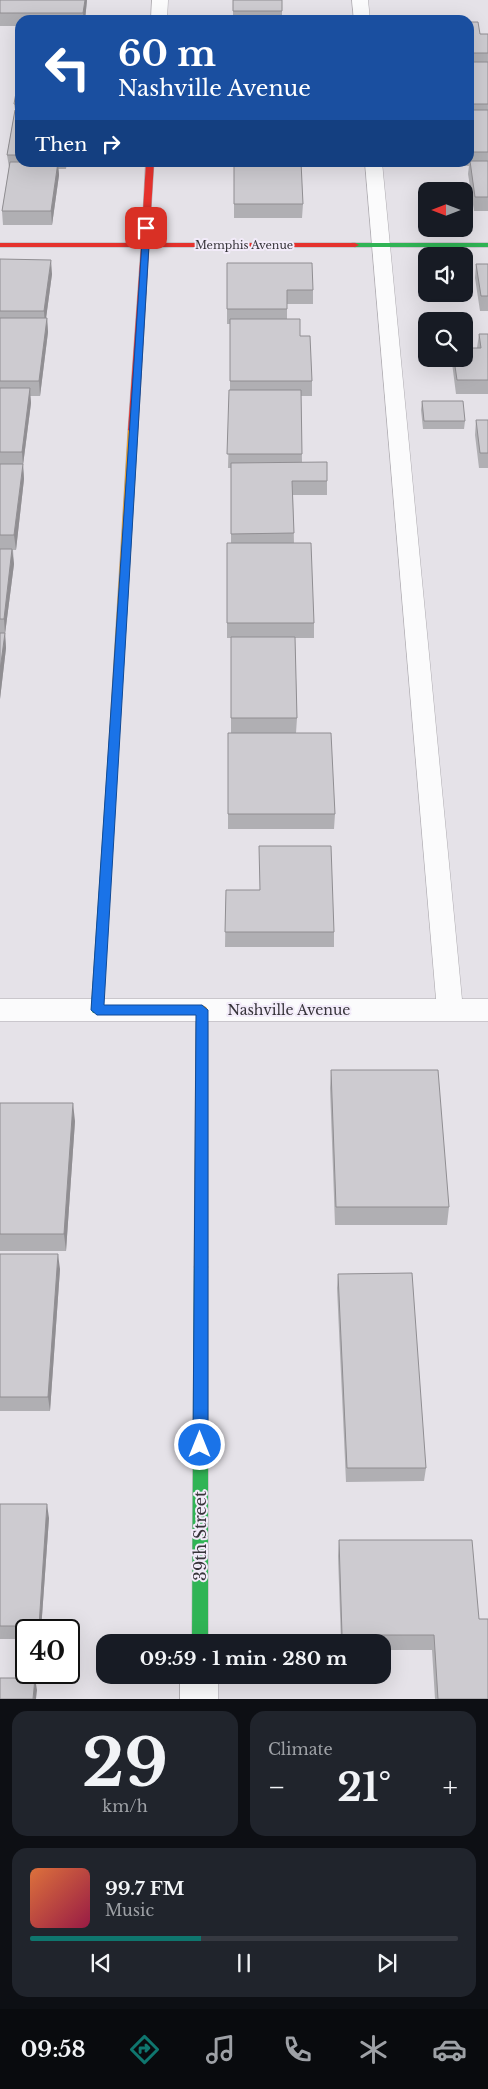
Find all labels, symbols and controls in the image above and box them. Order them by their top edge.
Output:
text: 60 m [118,32,216,75]
icon: left [35,35,100,100]
text: Nashville Avenue [118,75,311,102]
icon: right [97,130,125,158]
text: Then [35,133,87,156]
north arrow [418,182,472,238]
map controls [418,182,473,367]
pin [125,207,167,249]
icon: arrive [132,214,160,242]
street label: Memphis Avenue [195,238,293,252]
button: sound [418,247,473,302]
button: search [418,312,473,367]
street label: Nashville Avenue [228,1001,350,1019]
position arrow [173,1418,225,1470]
street label: 39th Street [190,1491,210,1581]
speed limit sign: 40 [15,1619,80,1684]
text: 09:59 · 1 min · 280 m [140,1647,347,1670]
text: 29 [82,1723,168,1804]
text: Climate [268,1739,333,1759]
text: 21° [337,1764,391,1811]
text: − [268,1770,286,1805]
text: + [443,1770,458,1805]
text: km/h [102,1796,148,1816]
text: 99.7 FM [105,1877,185,1900]
text: Music [105,1900,154,1920]
icon: previous [87,1949,115,1977]
icon: pause [230,1949,258,1977]
icon: next [373,1949,401,1977]
icon: directions [127,2032,162,2067]
icon: music [203,2032,238,2067]
icon: phone [280,2032,315,2067]
icon: climate [356,2032,391,2067]
icon: car [432,2032,467,2067]
text: 09:58 [21,2036,85,2063]

